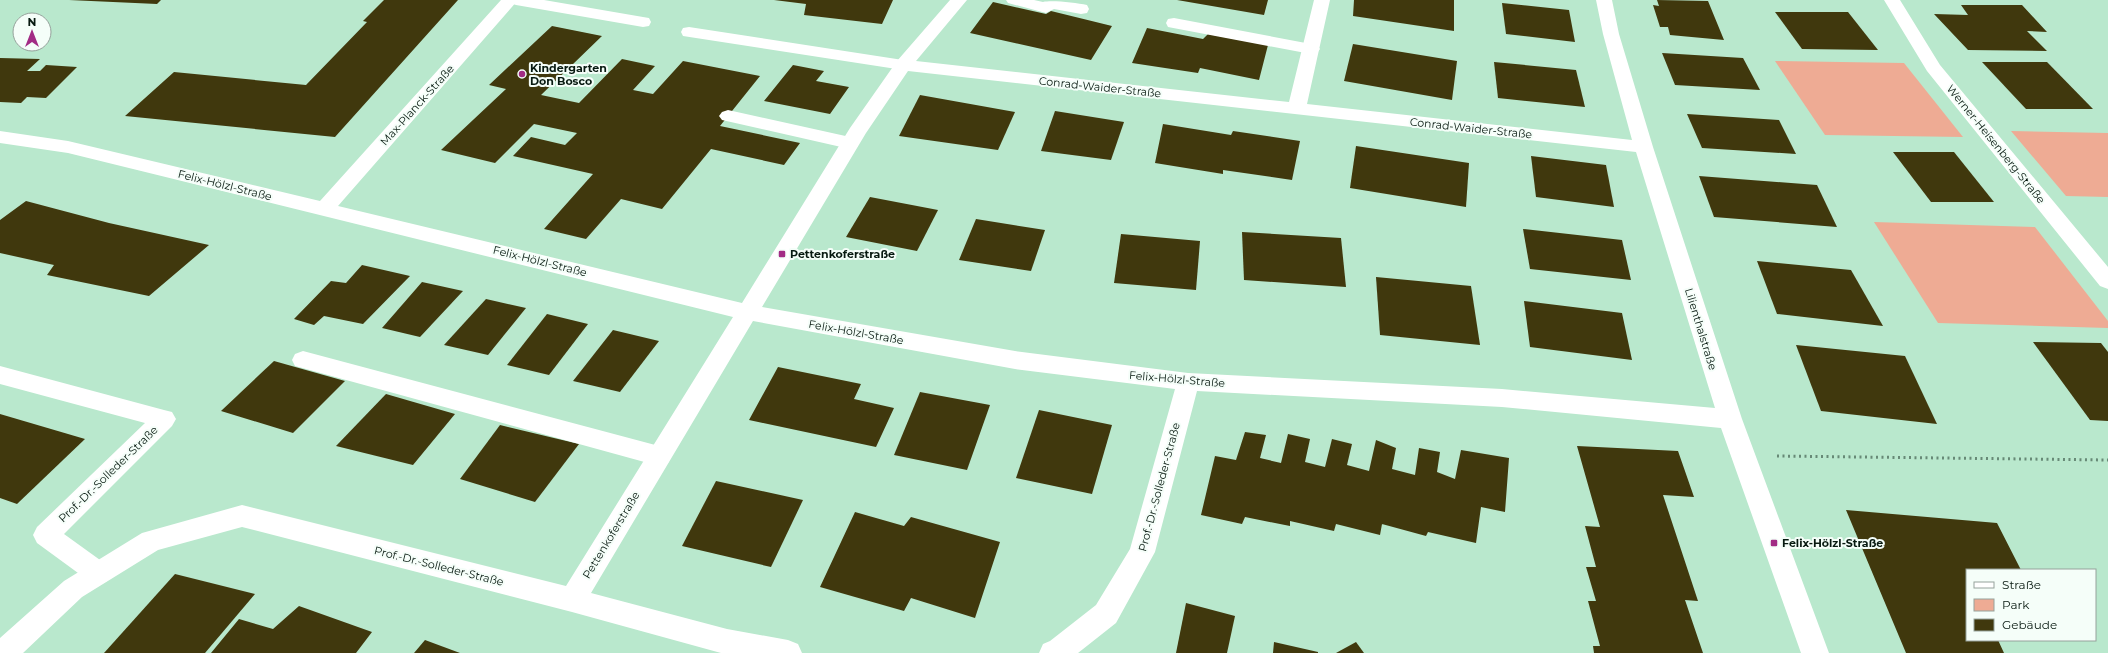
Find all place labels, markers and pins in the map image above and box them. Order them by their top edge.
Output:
place label: Kindergarten Don Bosco [530,61,607,88]
marker: Kindergarten Don Bosco [517,69,527,79]
place label: Pettenkoferstraße [790,247,895,261]
marker: Pettenkoferstraße [777,249,787,259]
place label: Felix-Hölzl-Straße [1782,536,1883,550]
marker: Felix-Hölzl-Straße [1769,538,1779,548]

